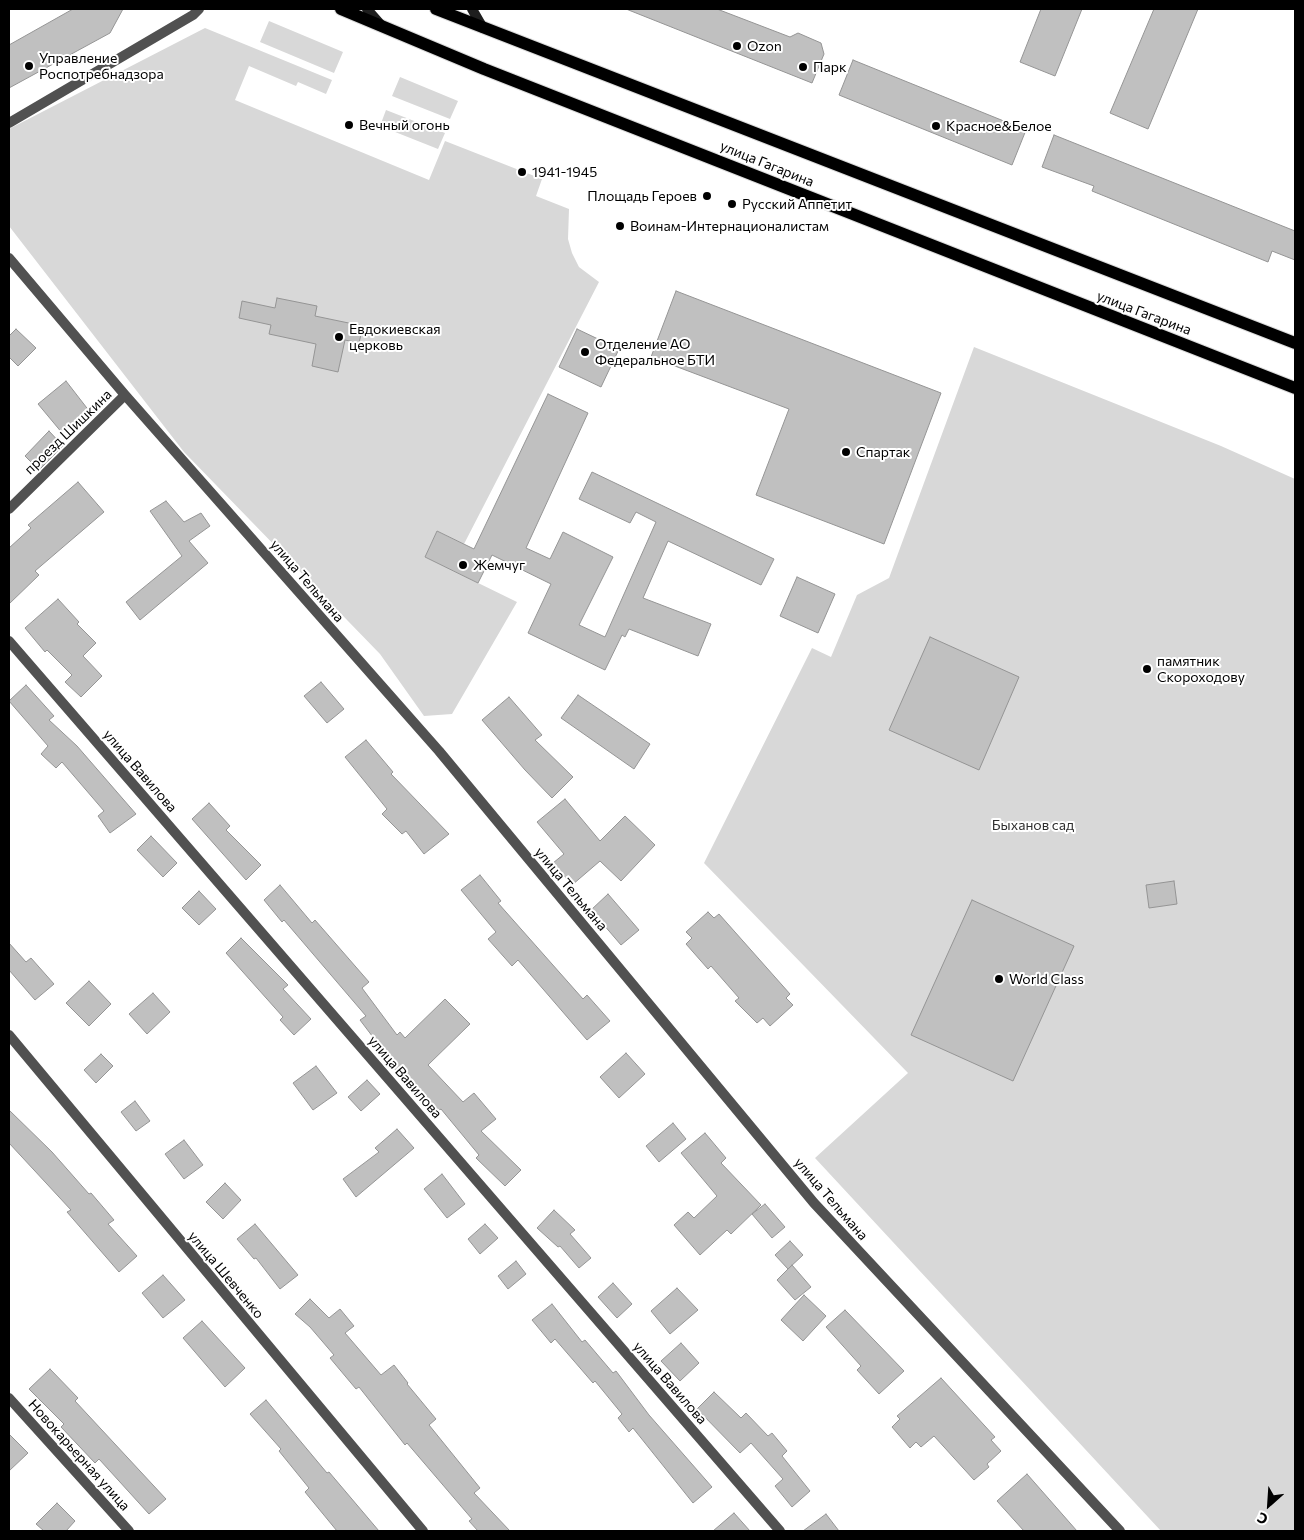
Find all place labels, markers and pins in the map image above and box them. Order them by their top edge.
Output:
place label: Ozon [747,38,782,54]
marker: Ozon [731,40,743,52]
place label: Управление Роспотребнадзора [39,50,164,82]
place label: Парк [813,59,846,75]
marker: Управление Роспотребнадзора [23,60,35,72]
marker: Парк [797,61,809,73]
place label: Вечный огонь [359,117,450,133]
place label: Красное&Белое [946,118,1052,134]
marker: Вечный огонь [343,119,355,131]
marker: Красное&Белое [930,120,942,132]
place label: 1941-1945 [532,164,597,180]
marker: 1941-1945 [516,166,528,178]
place label: Площадь Героев [587,188,697,204]
marker: Площадь Героев [701,190,713,202]
place label: Русский Аппетит [742,196,852,212]
marker: Русский Аппетит [726,198,738,210]
place label: Воинам-Интернационалистам [630,218,829,234]
marker: Воинам-Интернационалистам [614,220,626,232]
place label: Евдокиевская церковь [349,321,441,354]
marker: Евдокиевская церковь [333,331,345,343]
place label: Отделение АО Федеральное БТИ [595,336,715,368]
marker: Отделение АО Федеральное БТИ [579,346,591,358]
place label: Спартак [856,444,910,460]
marker: Спартак [840,446,852,458]
place label: Жемчуг [473,557,525,573]
marker: Жемчуг [457,559,469,571]
place label: памятник Скороходову [1157,653,1245,686]
marker: памятник Скороходову [1141,663,1153,675]
place label: World Class [1009,971,1084,987]
marker: World Class [993,973,1005,985]

